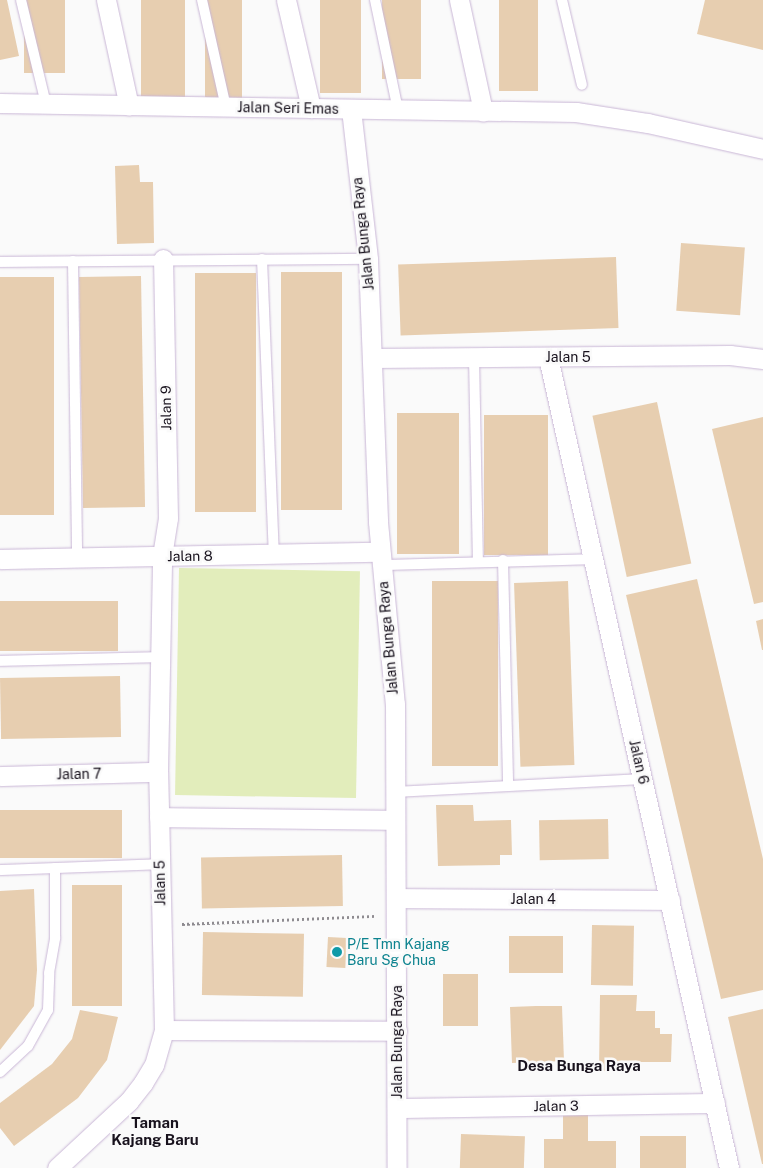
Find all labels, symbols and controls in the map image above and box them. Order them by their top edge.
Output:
street label: Jalan Seri Emas [237,99,339,117]
street label: Jalan Bunga Raya [349,177,377,291]
street label: Jalan 5 [545,349,591,365]
street label: Jalan 9 [157,385,175,431]
street label: Jalan 8 [167,547,213,565]
street label: Jalan Bunga Raya [375,581,401,695]
street label: Jalan 6 [626,738,652,786]
street label: Jalan 7 [56,765,102,783]
street label: Jalan 5 [151,860,169,906]
street label: Jalan 4 [510,891,556,907]
place label: P/E Tmn Kajang Baru Sg Chua [347,936,450,969]
marker: P/E Tmn Kajang Baru Sg Chua [331,946,343,958]
street label: Jalan Bunga Raya [389,985,405,1099]
district label: Desa Bunga Raya [517,1057,641,1075]
street label: Jalan 3 [533,1097,579,1115]
district label: Taman Kajang Baru [111,1113,199,1148]

